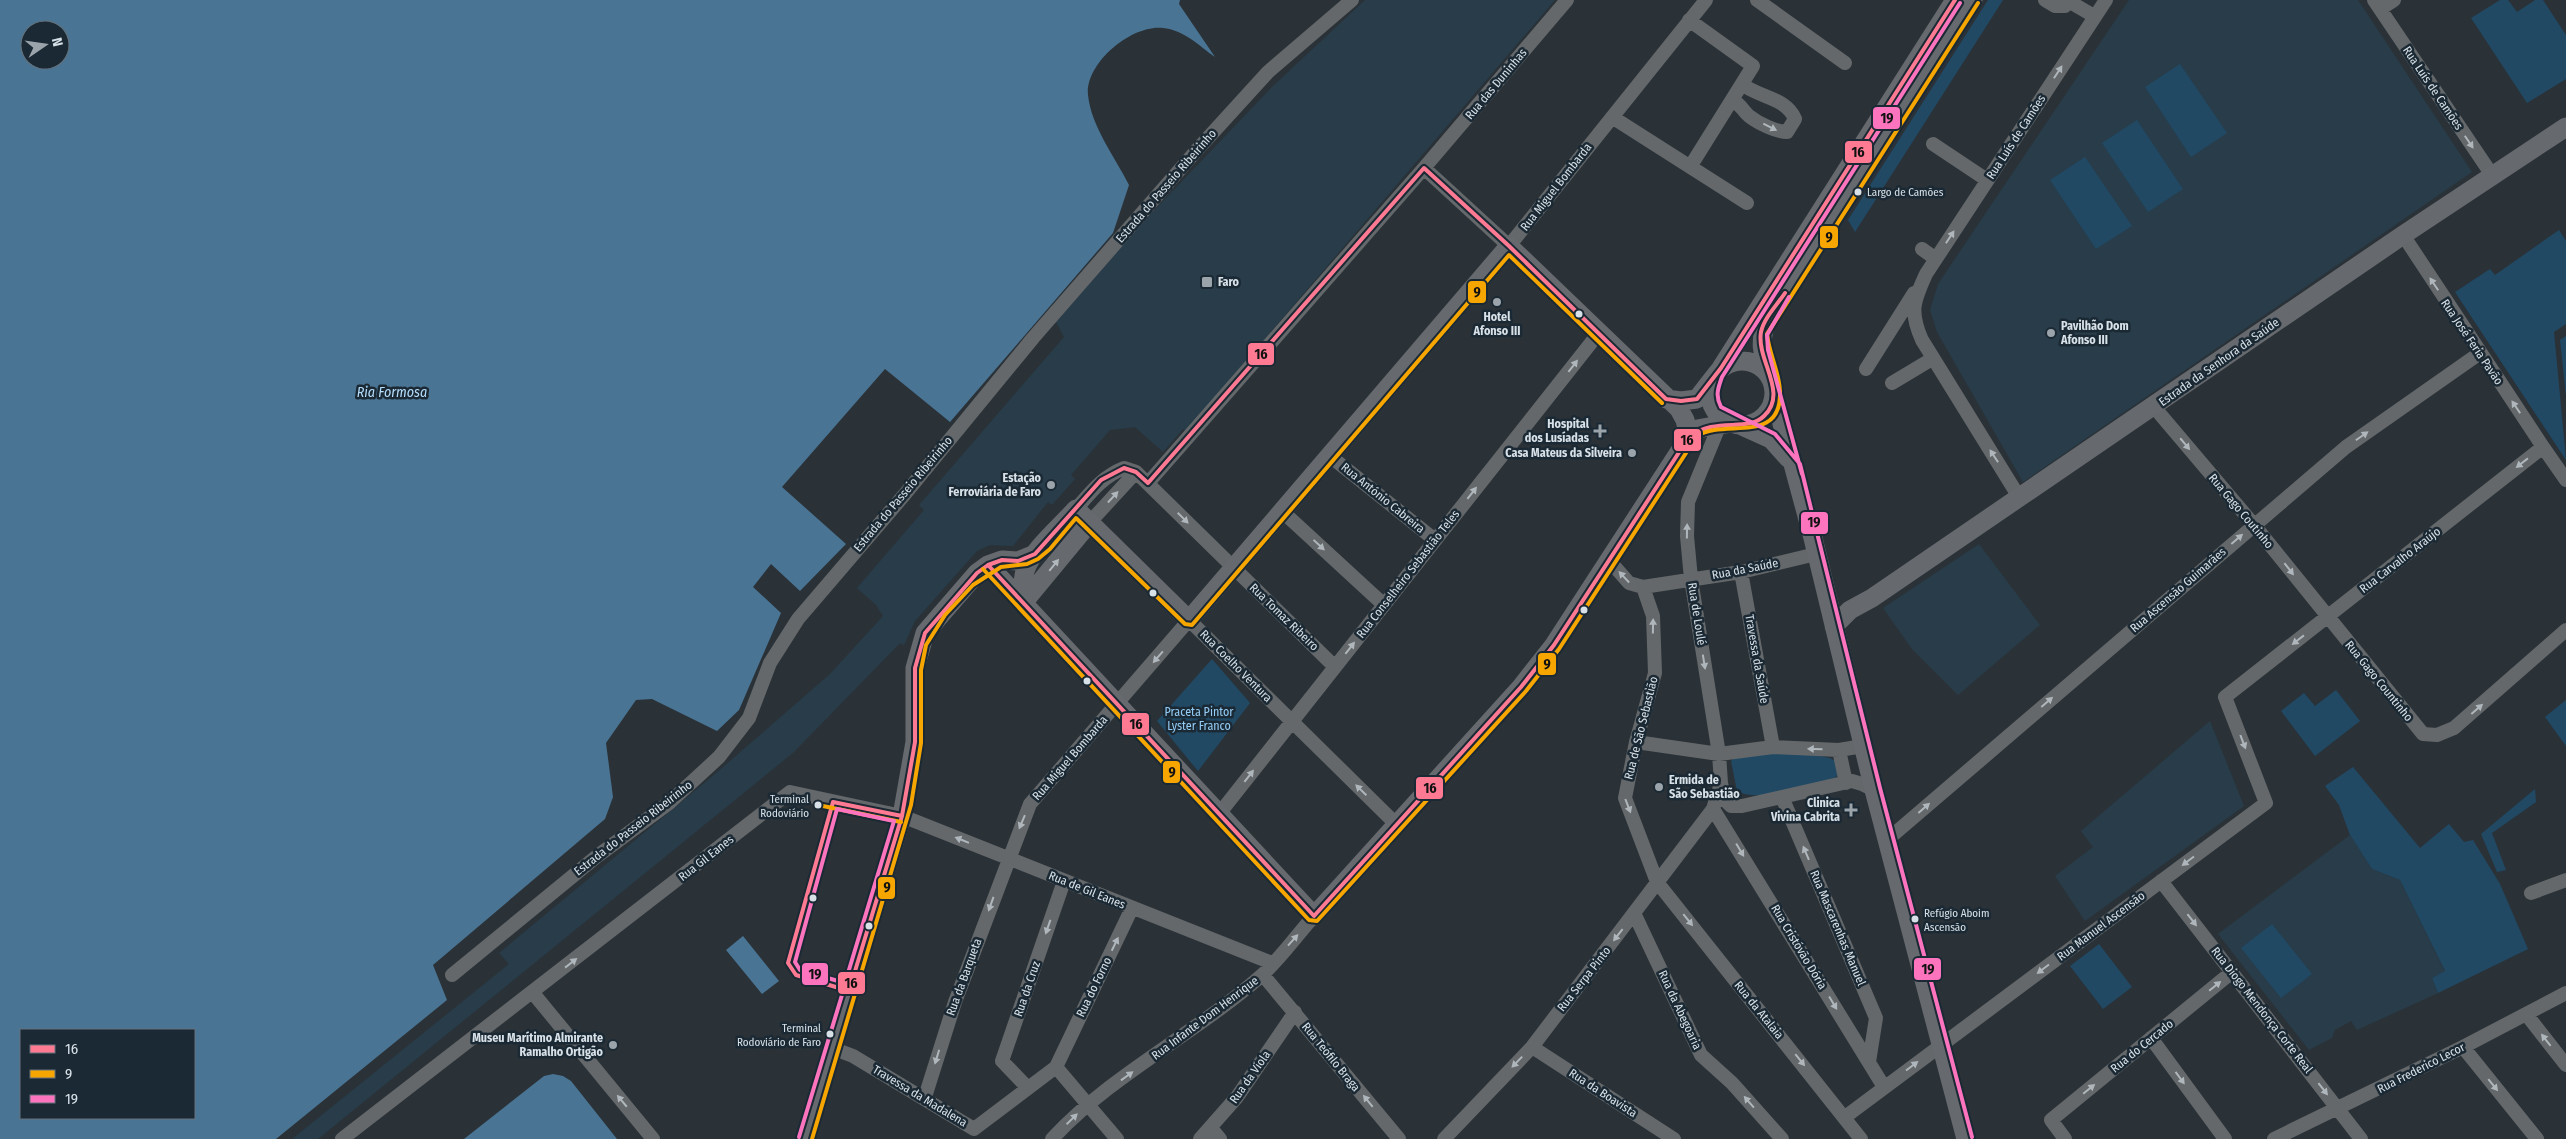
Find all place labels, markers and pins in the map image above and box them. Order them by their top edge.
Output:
place label: Largo de Camões [1867,186,1944,199]
marker: Largo de Camões [1853,187,1863,197]
marker: Faro [1200,275,1214,289]
place label: Faro [1218,275,1240,289]
marker: Hotel Afonso III [1491,296,1503,308]
unlabelled marker [1574,309,1584,319]
place label: Hotel Afonso III [1473,310,1520,338]
place label: Pavilhão Dom Afonso III [2060,319,2129,347]
marker: Pavilhão Dom Afonso III [2045,327,2057,339]
place label: Hospital dos Lusíadas [1525,417,1590,445]
marker: Hospital dos Lusíadas [1593,424,1607,438]
place label: Casa Mateus da Silveira [1505,446,1622,460]
marker: Casa Mateus da Silveira [1626,447,1638,459]
place label: Estação Ferroviária de Faro [948,471,1042,499]
marker: Estação Ferroviária de Faro [1045,479,1057,491]
unlabelled marker [1148,588,1158,598]
unlabelled marker [1579,605,1589,615]
unlabelled marker [1082,676,1092,686]
place label: Ermida de São Sebastião [1669,773,1740,801]
marker: Ermida de São Sebastião [1653,781,1665,793]
place label: Terminal Rodoviário [760,793,809,820]
place label: Clinica Vivina Cabrita [1770,796,1840,824]
marker: Terminal Rodoviário [813,800,823,810]
marker: Clinica Vivina Cabrita [1844,803,1858,817]
unlabelled marker [808,893,818,903]
place label: Refúgio Aboim Ascensão [1924,907,1989,934]
marker: Refúgio Aboim Ascensão [1910,914,1920,924]
unlabelled marker [864,921,874,931]
place label: Terminal Rodoviário de Faro [737,1022,821,1049]
marker: Terminal Rodoviário de Faro [825,1029,835,1039]
place label: Museu Marítimo Almirante Ramalho Ortigão [472,1031,604,1059]
marker: Museu Marítimo Almirante Ramalho Ortigão [607,1039,619,1051]

